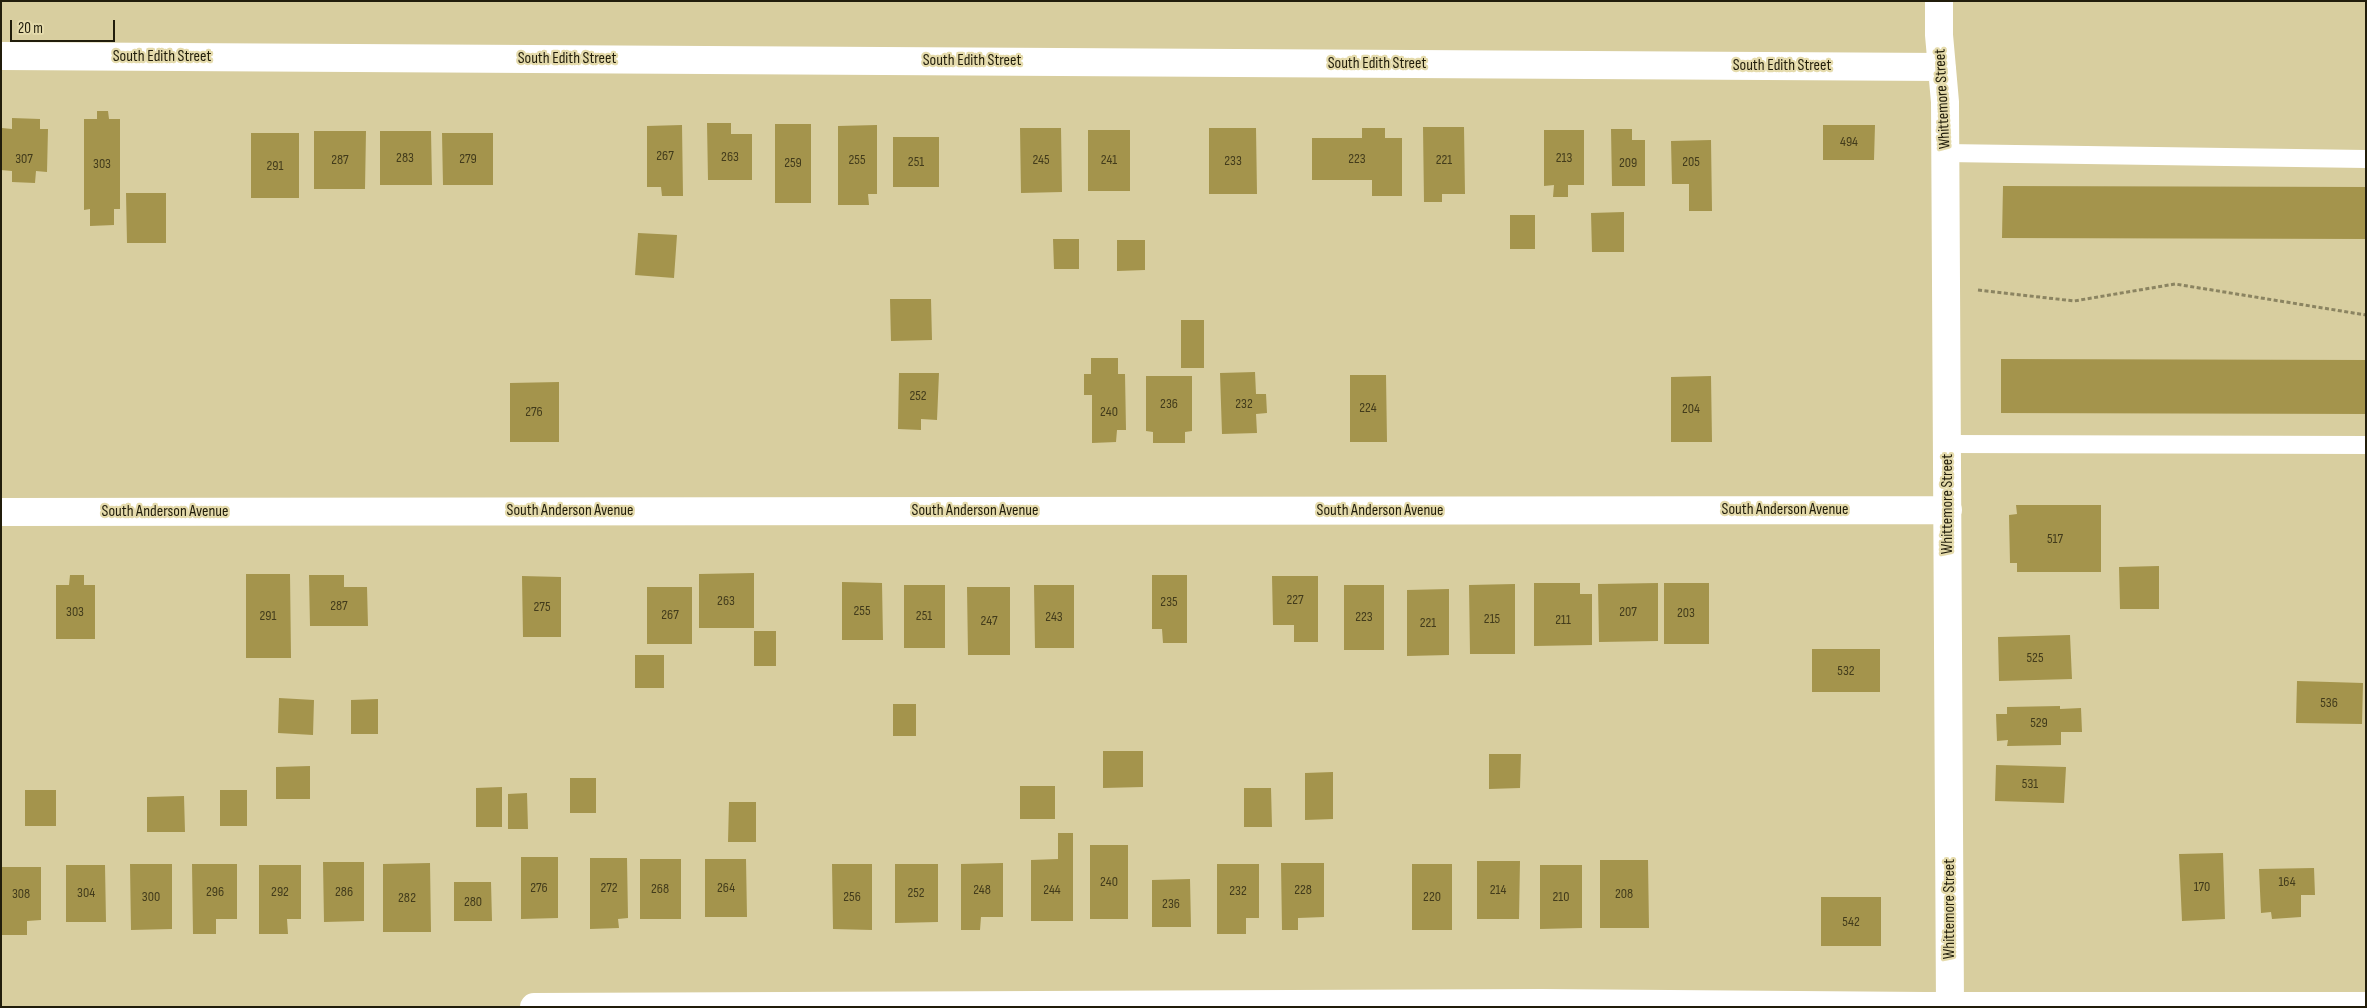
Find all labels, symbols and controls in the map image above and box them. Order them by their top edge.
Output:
scale bar [12,10,118,42]
text: 20 m [18,19,43,38]
street label: South Edith Street [113,47,211,67]
street label: Whittemore Street [1931,48,1955,150]
street label: South Edith Street [518,49,616,69]
street label: South Edith Street [923,51,1021,71]
street label: South Edith Street [1328,54,1426,74]
street label: South Edith Street [1733,56,1831,76]
house number: 494 [1840,134,1858,150]
house number: 267 [656,148,674,164]
house number: 263 [721,149,739,165]
house number: 283 [396,150,414,166]
house number: 213 [1556,150,1572,166]
house number: 307 [15,151,33,167]
house number: 279 [459,151,477,167]
house number: 223 [1348,151,1366,167]
house number: 287 [331,152,349,168]
house number: 255 [849,152,865,168]
house number: 245 [1032,152,1050,168]
house number: 241 [1101,152,1117,168]
house number: 221 [1436,152,1452,168]
house number: 233 [1224,153,1242,169]
house number: 251 [908,154,924,170]
house number: 205 [1682,154,1700,170]
house number: 259 [784,155,802,171]
house number: 209 [1619,155,1637,171]
house number: 303 [93,156,111,172]
house number: 291 [267,158,283,174]
house number: 252 [909,388,927,404]
house number: 236 [1160,396,1178,412]
house number: 232 [1235,396,1253,412]
house number: 224 [1359,400,1377,416]
house number: 204 [1682,401,1700,417]
house number: 276 [525,404,543,420]
house number: 240 [1100,404,1118,420]
street label: Whittemore Street [1938,454,1958,554]
street label: South Anderson Avenue [1722,500,1848,520]
street label: South Anderson Avenue [507,501,633,521]
street label: South Anderson Avenue [912,501,1038,521]
street label: South Anderson Avenue [1317,501,1443,521]
street label: South Anderson Avenue [102,502,228,522]
house number: 517 [2047,531,2063,547]
house number: 227 [1286,592,1304,608]
house number: 263 [717,593,735,609]
house number: 235 [1160,594,1178,610]
house number: 287 [330,598,348,614]
house number: 275 [534,599,550,615]
house number: 255 [854,603,870,619]
house number: 303 [66,604,84,620]
house number: 207 [1619,604,1637,620]
house number: 203 [1677,605,1695,621]
house number: 267 [661,607,679,623]
house number: 291 [260,608,276,624]
house number: 251 [916,608,932,624]
house number: 243 [1045,609,1063,625]
house number: 223 [1355,609,1373,625]
house number: 215 [1484,611,1500,627]
house number: 211 [1555,612,1571,628]
house number: 247 [980,613,998,629]
house number: 221 [1420,615,1436,631]
house number: 525 [2027,650,2043,666]
house number: 532 [1837,663,1855,679]
house number: 536 [2320,695,2338,711]
house number: 529 [2030,715,2048,731]
house number: 531 [2022,776,2038,792]
street label: Whittemore Street [1940,859,1960,959]
house number: 240 [1100,874,1118,890]
house number: 164 [2278,874,2296,890]
house number: 170 [2194,879,2210,895]
house number: 276 [530,880,548,896]
house number: 272 [600,880,618,896]
house number: 264 [717,880,735,896]
house number: 268 [651,881,669,897]
house number: 248 [973,882,991,898]
house number: 244 [1043,882,1061,898]
house number: 228 [1294,882,1312,898]
house number: 214 [1490,882,1506,898]
house number: 232 [1229,883,1247,899]
house number: 296 [206,884,224,900]
house number: 292 [271,884,289,900]
house number: 286 [335,884,353,900]
house number: 304 [77,885,95,901]
house number: 252 [907,885,925,901]
house number: 308 [12,886,30,902]
house number: 208 [1615,886,1633,902]
house number: 300 [142,889,160,905]
house number: 256 [843,889,861,905]
house number: 220 [1423,889,1441,905]
house number: 210 [1553,889,1569,905]
house number: 282 [398,890,416,906]
house number: 280 [464,894,482,910]
house number: 236 [1162,896,1180,912]
house number: 542 [1842,914,1860,930]

